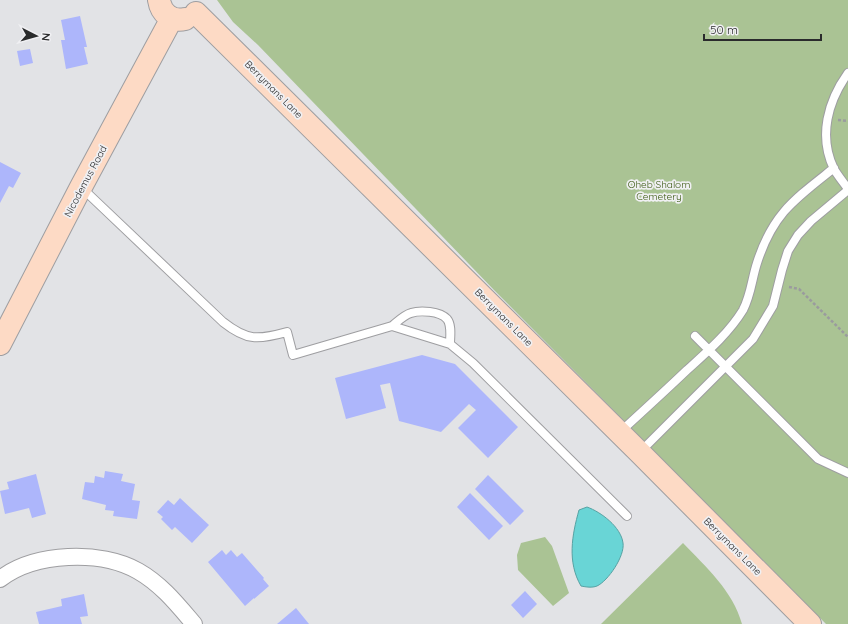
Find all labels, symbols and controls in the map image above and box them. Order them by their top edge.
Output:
north arrow [16,16,56,56]
scale bar [704,16,821,42]
text: 50 m [710,22,738,37]
text: N [39,32,53,42]
street label: Berrymans Lane [242,58,306,121]
street label: Nicodemus Road [61,143,110,219]
park label: Oheb Shalom Cemetery [628,178,690,203]
street label: Berrymans Lane [472,286,536,349]
street label: Berrymans Lane [701,515,765,578]

